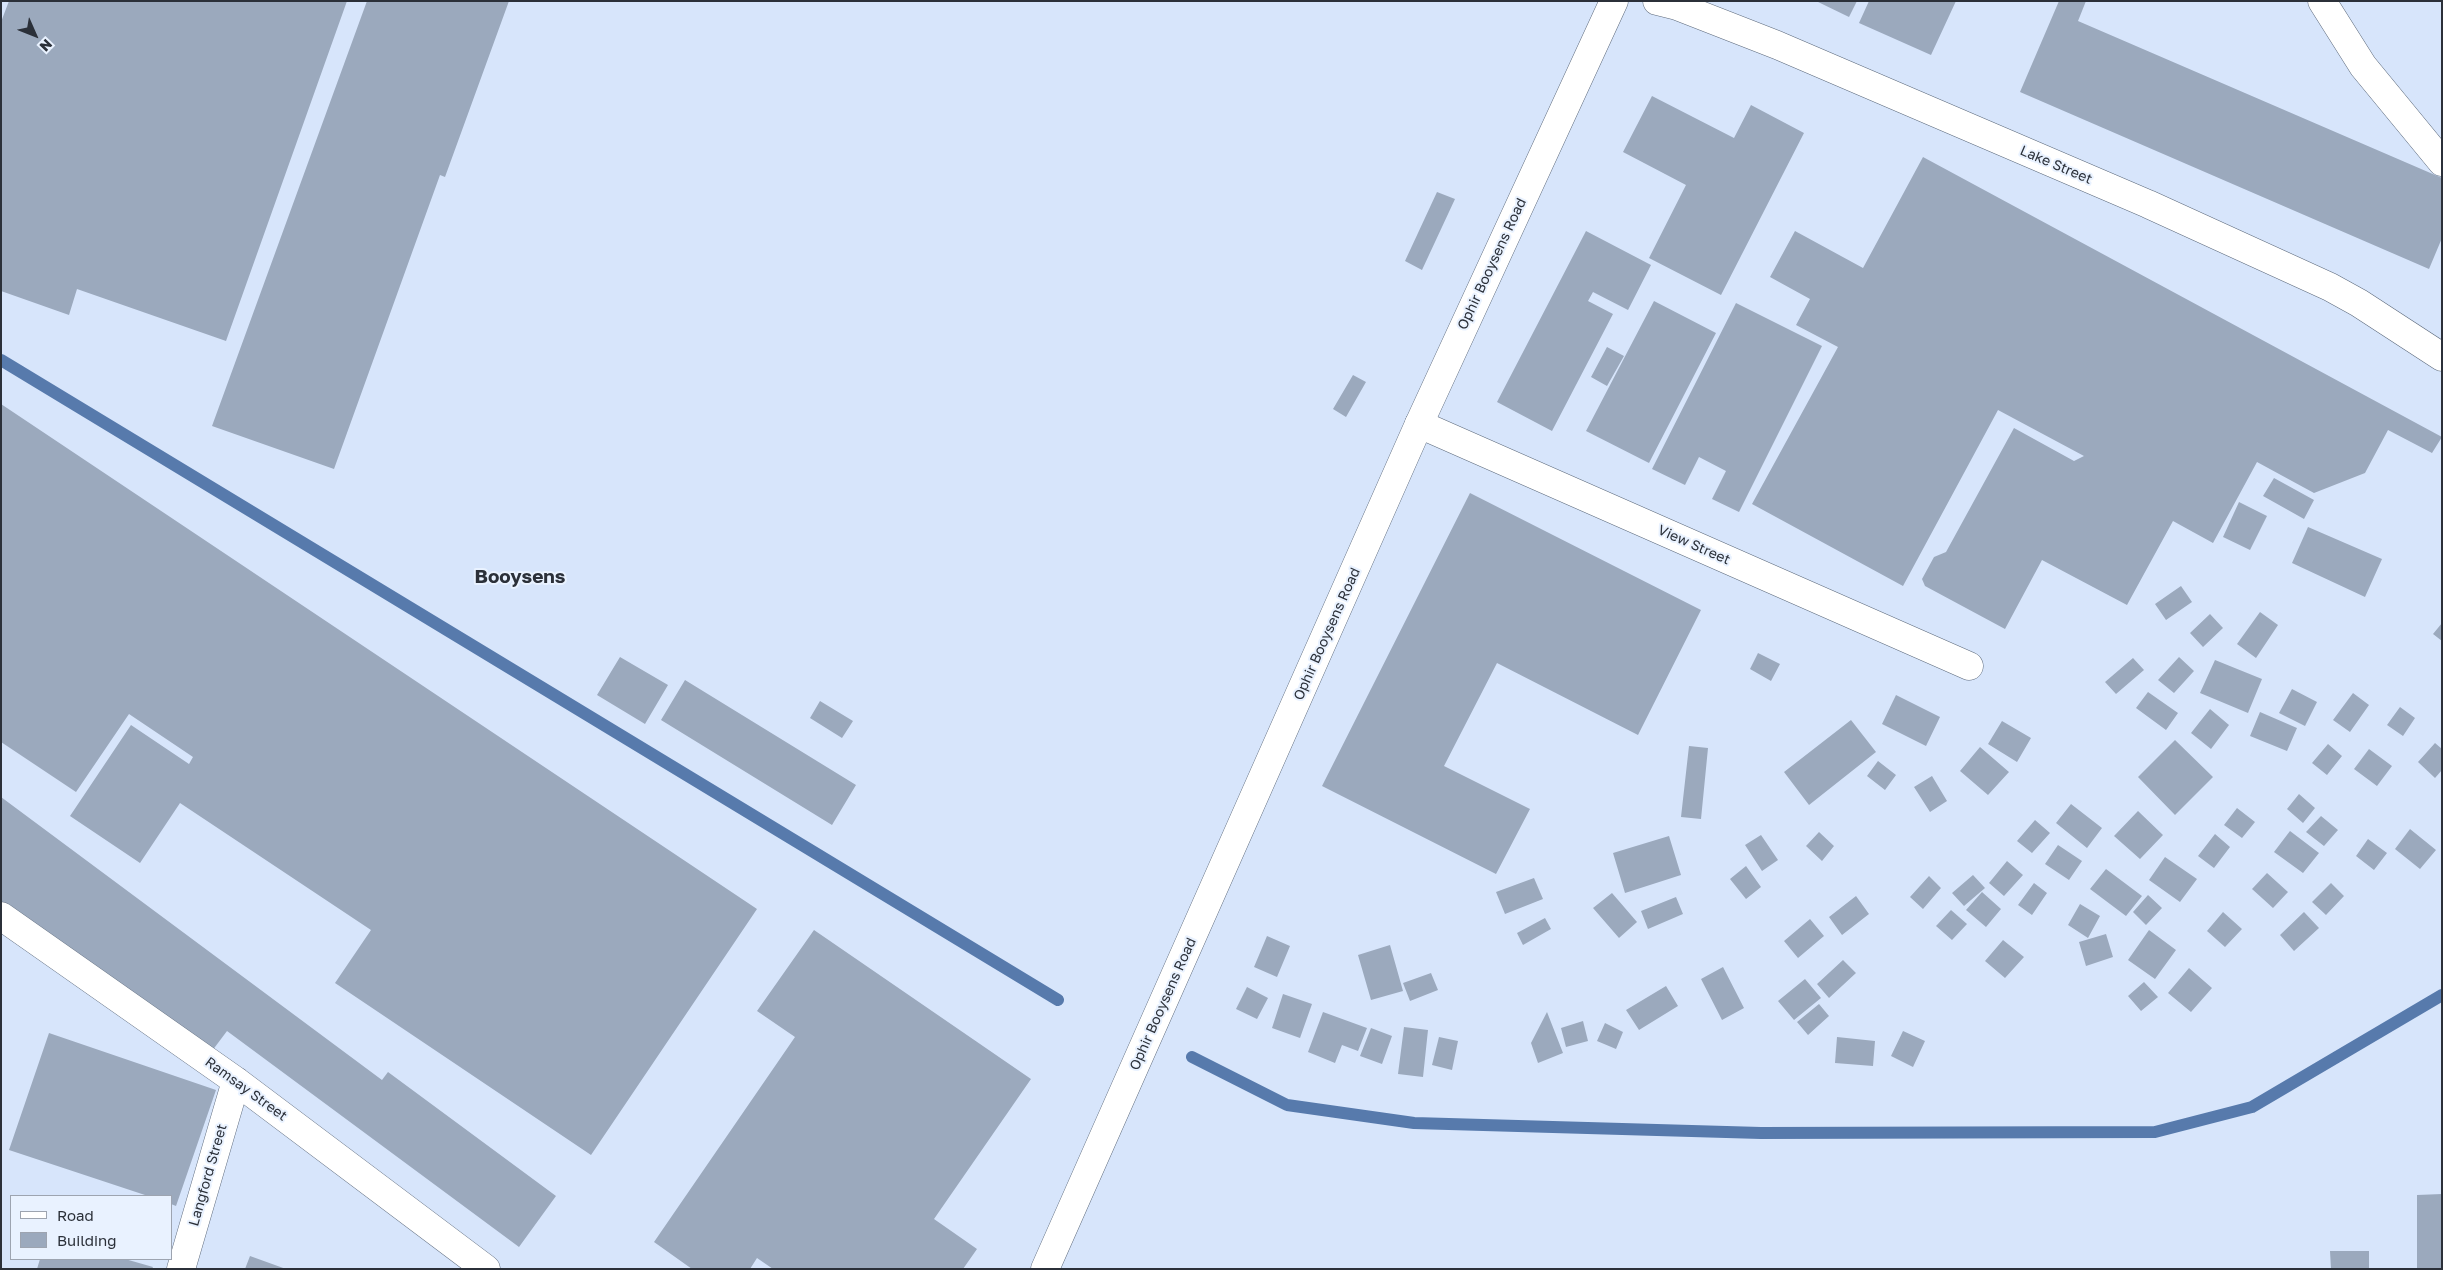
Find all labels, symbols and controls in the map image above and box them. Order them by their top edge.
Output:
north arrow [10,10,60,60]
text: N [36,36,56,55]
street label: Lake Street [2017,142,2095,188]
street label: Ophir Booysens Road [1454,195,1530,333]
street label: View Street [1655,522,1733,568]
street label: Ophir Booysens Road [1290,565,1364,703]
district label: Booysens [474,566,566,588]
street label: Ophir Booysens Road [1126,935,1200,1073]
street label: Ramsay Street [202,1054,290,1124]
street label: Langford Street [185,1122,231,1228]
legend [10,1195,172,1260]
text: Road [57,1206,94,1224]
text: Building [57,1231,117,1249]

